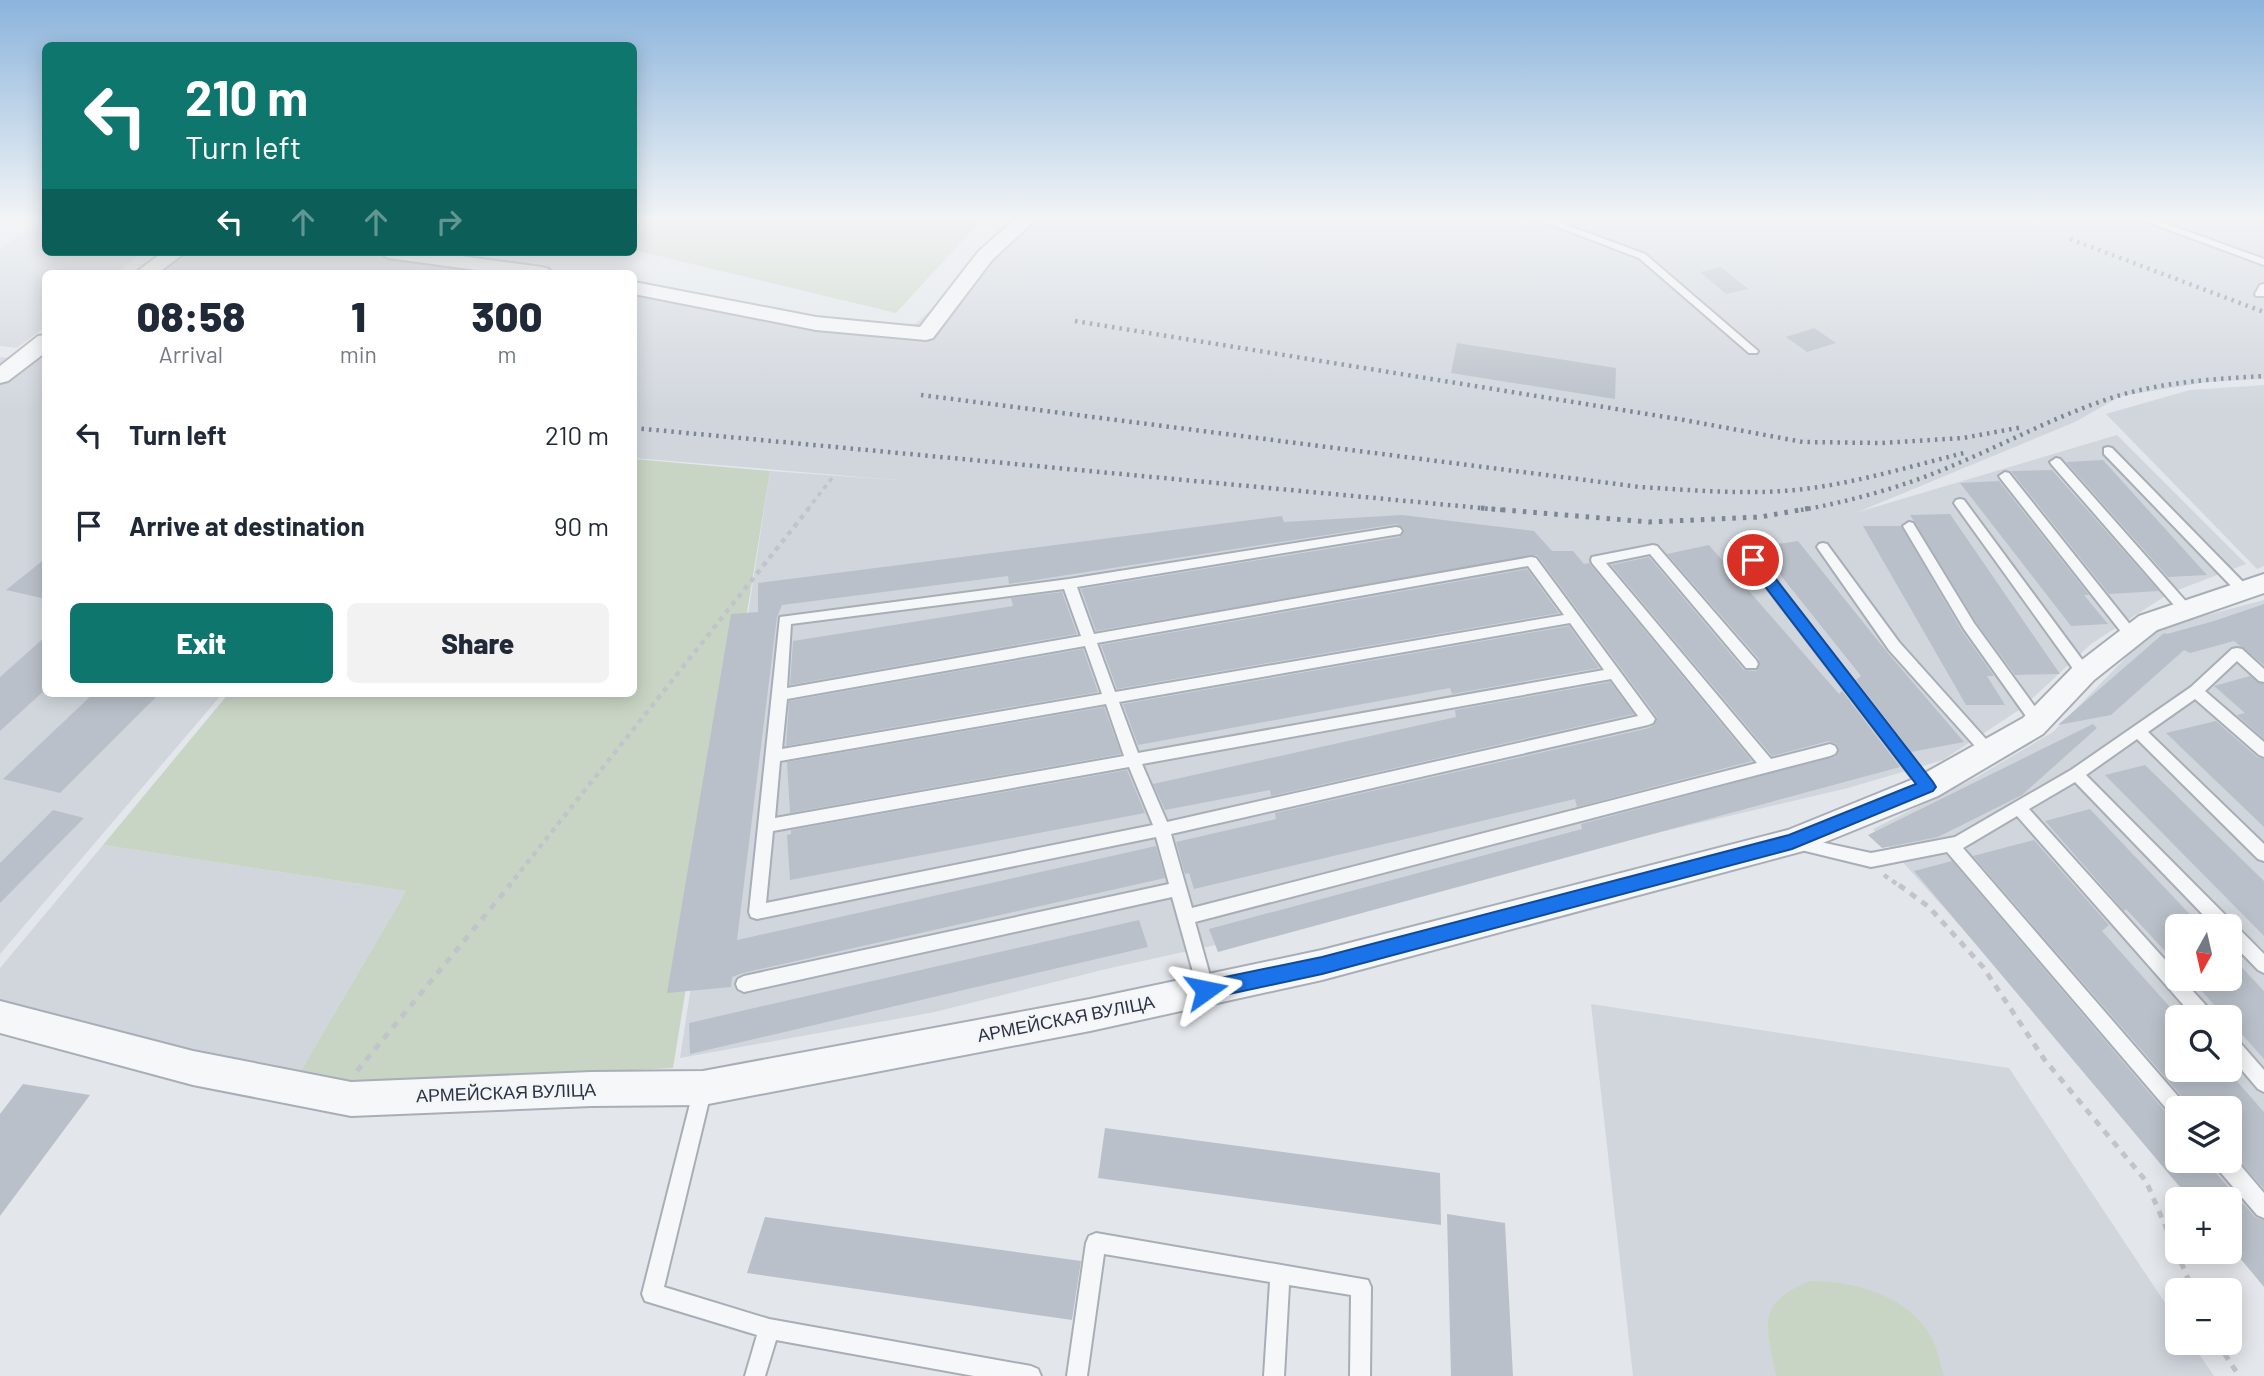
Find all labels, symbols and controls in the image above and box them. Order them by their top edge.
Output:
text: 210 m [185,67,308,126]
icon: left [70,70,161,161]
text: Turn left [185,127,302,165]
icon: left [211,203,249,241]
icon: ahead [284,203,322,241]
icon: ahead [357,203,395,241]
icon: right [430,203,468,241]
text: 08:58 [136,290,245,340]
text: 1 [351,290,366,340]
text: 300 [472,290,542,340]
text: Arrival [159,340,223,368]
text: min [340,340,377,368]
text: m [497,340,517,368]
icon: left [70,416,108,454]
text: Turn left [129,419,227,450]
text: 210 m [545,419,609,450]
icon: arrive [70,507,108,545]
text: Arrive at destination [129,510,365,541]
text: 90 m [554,510,609,541]
pin [1723,530,1783,590]
icon: arrive [1734,541,1772,579]
button: Exit [70,603,333,683]
button: Share [347,603,609,683]
north arrow [2165,914,2242,990]
map controls [2165,914,2242,1355]
position arrow [1169,953,1243,1027]
street label: АРМЕЙСКАЯ ВУЛІЦА [975,990,1156,1046]
button: search [2165,1005,2242,1082]
street label: АРМЕЙСКАЯ ВУЛІЦА [416,1078,596,1106]
button: layers [2165,1096,2242,1173]
button: + [2165,1187,2242,1264]
button: − [2165,1278,2242,1355]

